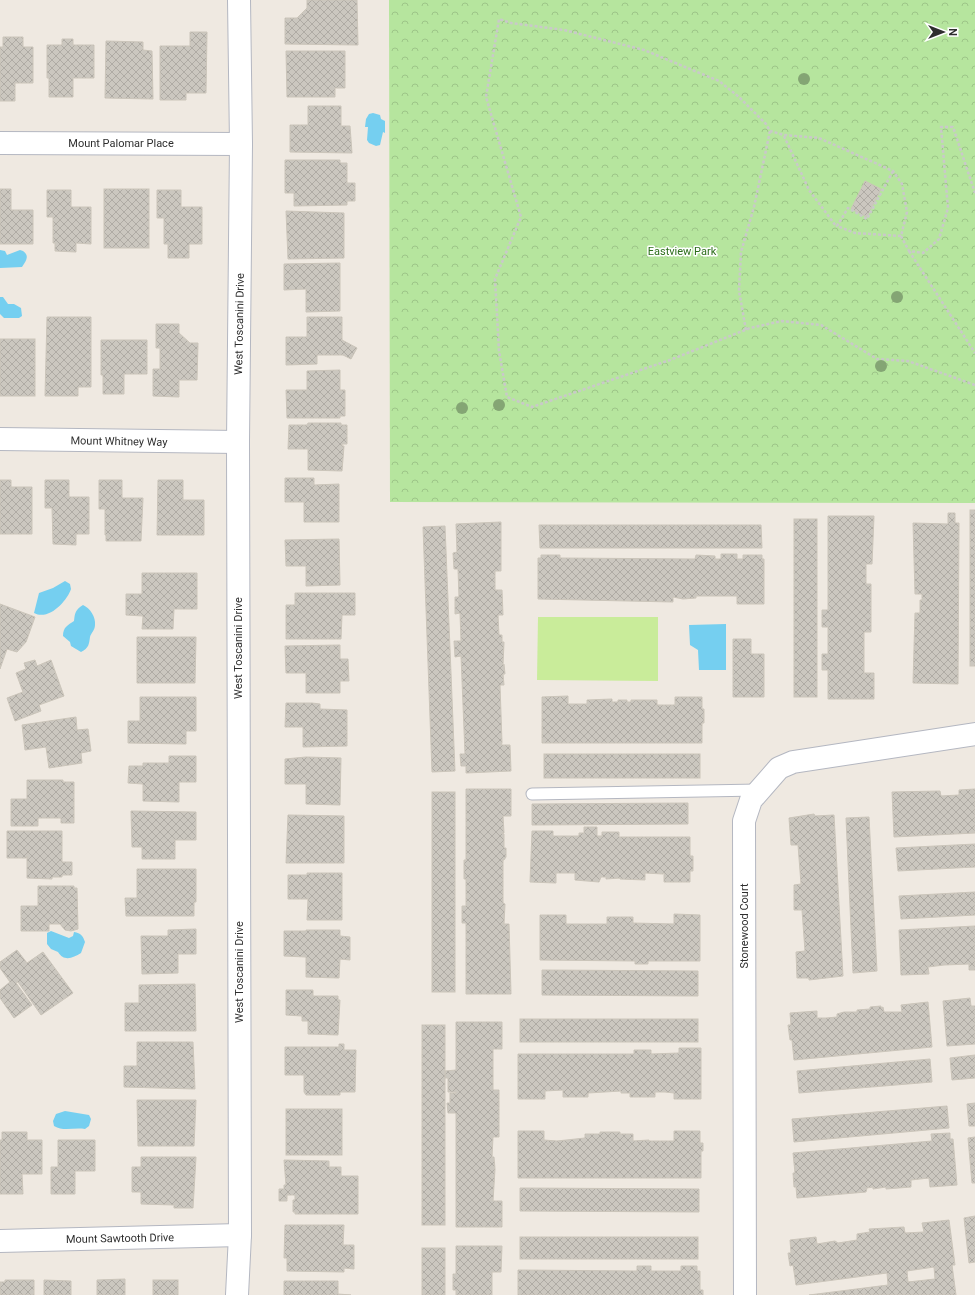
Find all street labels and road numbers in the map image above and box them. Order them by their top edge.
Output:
street label: Mount Palomar Place [68,137,174,150]
street label: West Toscanini Drive [232,273,247,375]
street label: Mount Whitney Way [70,434,168,449]
street label: West Toscanini Drive [232,597,245,699]
street label: Stonewood Court [738,883,751,969]
street label: West Toscanini Drive [233,921,246,1023]
street label: Mount Sawtooth Drive [66,1231,174,1246]

